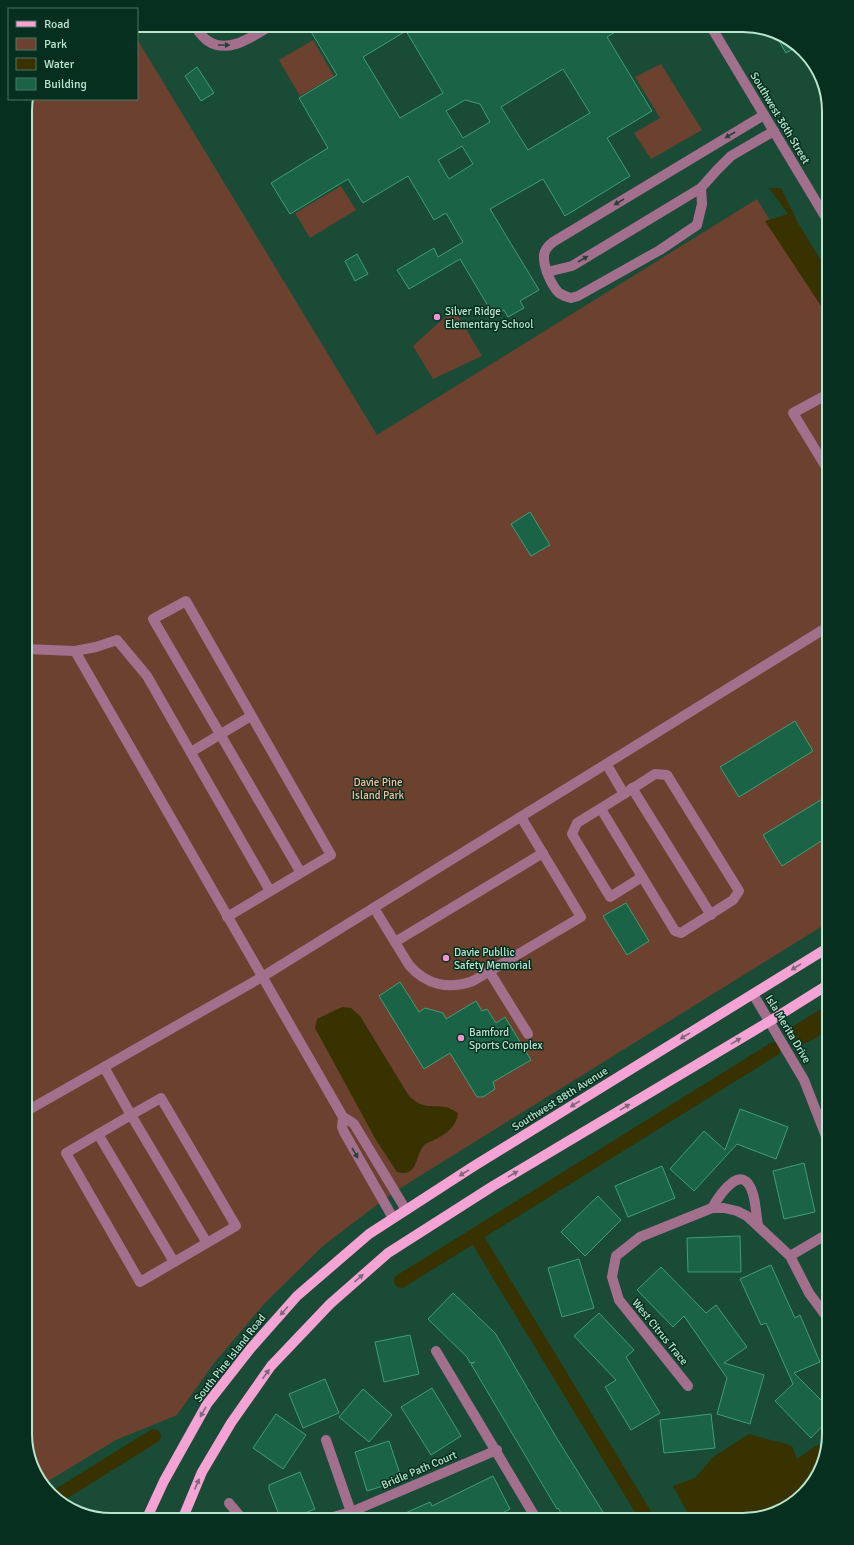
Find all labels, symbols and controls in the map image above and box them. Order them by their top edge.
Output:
legend [8,8,138,100]
text: Road [44,17,70,32]
text: Park [44,37,67,52]
one-way arrow [218,42,231,48]
text: Water [44,57,75,72]
street label: Southwest 36th Street [747,70,813,166]
text: Building [44,77,87,92]
one-way arrow [724,131,736,138]
one-way arrow [613,198,625,205]
one-way arrow [577,256,589,263]
place label: Silver Ridge Elementary School [445,305,533,331]
marker: Silver Ridge Elementary School [432,312,442,322]
park label: Davie Pine Island Park [352,776,405,802]
place label: Davie Publlic Safety Memorial [454,946,531,972]
marker: Davie Publlic Safety Memorial [441,953,451,963]
one-way arrow [790,964,802,971]
street label: Isla Merita Drive [763,993,813,1065]
place label: Bamford Sports Complex [469,1026,543,1052]
one-way arrow [679,1032,691,1039]
marker: Bamford Sports Complex [456,1033,466,1043]
one-way arrow [731,1037,741,1045]
street label: Southwest 88th Avenue [510,1064,610,1134]
one-way arrow [569,1101,581,1108]
one-way arrow [619,1104,631,1111]
one-way arrow [352,1147,359,1159]
one-way arrow [459,1169,469,1177]
one-way arrow [508,1170,518,1178]
one-way arrow [354,1273,364,1283]
street label: West Citrus Trace [629,1296,691,1368]
one-way arrow [279,1305,288,1316]
street label: South Pine Island Road [192,1311,268,1405]
one-way arrow [262,1369,270,1379]
one-way arrow [199,1406,206,1418]
street label: Bridle Path Court [379,1448,459,1492]
one-way arrow [194,1478,200,1490]

